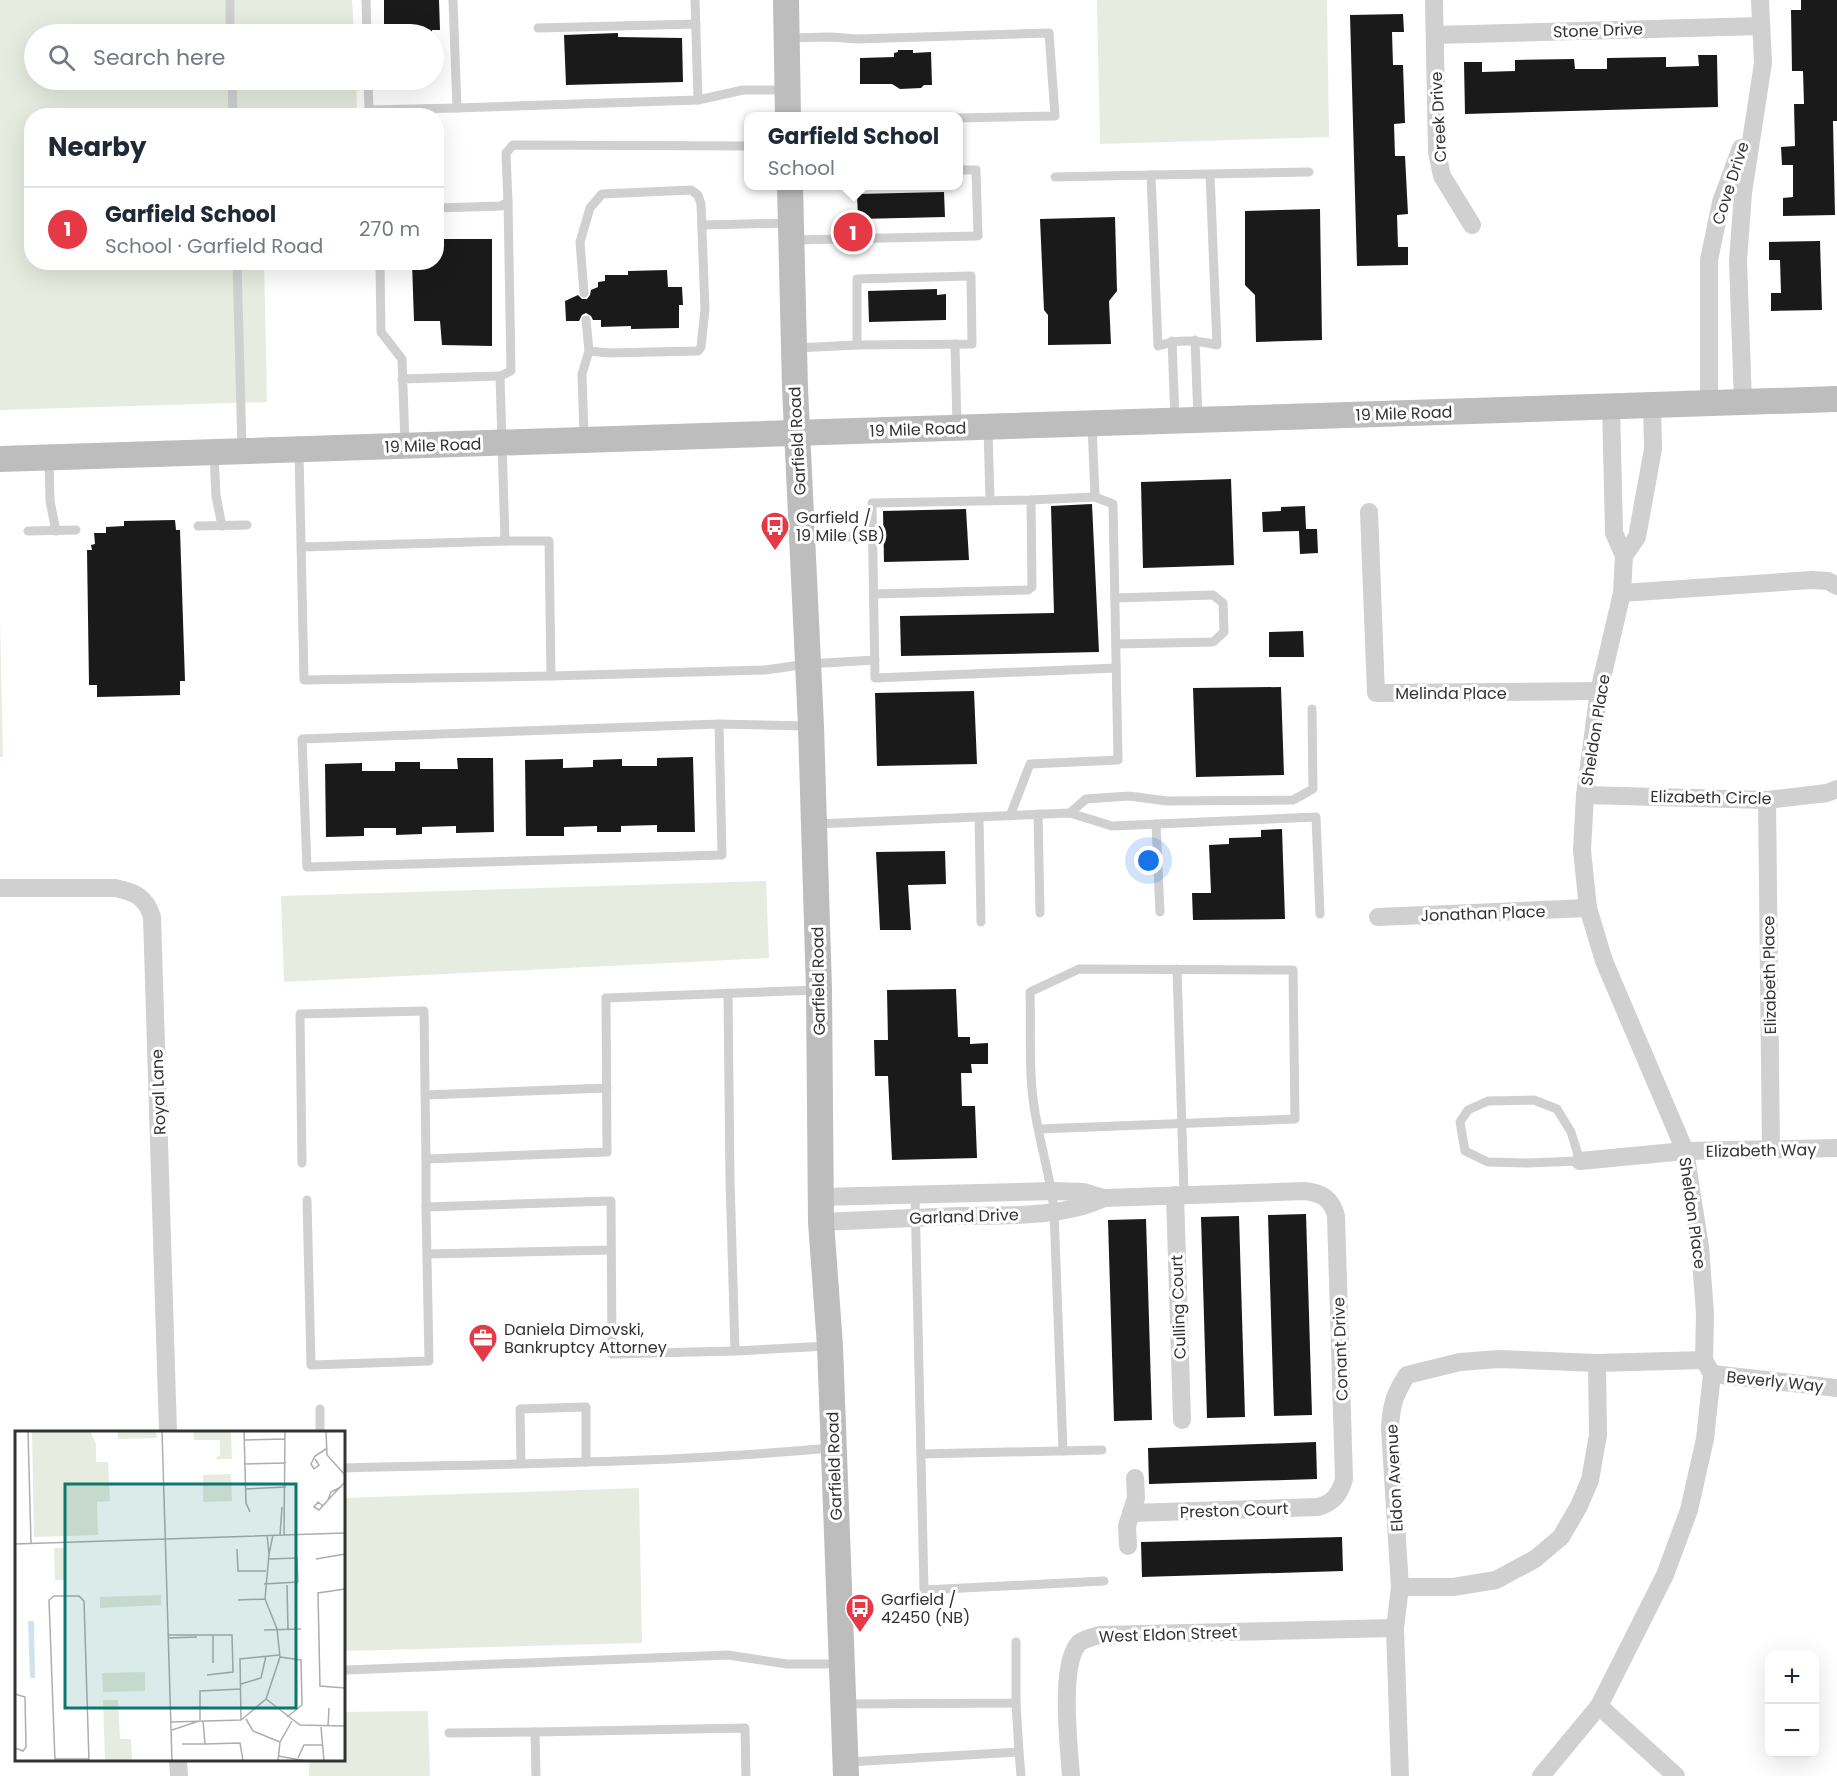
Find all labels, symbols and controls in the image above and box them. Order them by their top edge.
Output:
street label: Stone Drive [1553,17,1643,44]
search box [24,24,444,90]
icon: search [45,41,78,74]
text: Search here [93,42,226,73]
street label: Creek Drive [1425,71,1452,163]
popup [744,112,963,190]
text: Garfield School [768,121,939,152]
text: Nearby [48,129,146,165]
street label: Cove Drive [1706,139,1755,228]
text: School [768,154,835,182]
text: Garfield School [105,199,276,230]
pin: 1 [834,210,872,254]
text: 1 [64,215,71,243]
text: 270 m [359,215,420,243]
text: School · Garfield Road [105,232,323,260]
street label: Garfield Road [783,386,812,496]
street label: 19 Mile Road [1355,400,1453,427]
street label: 19 Mile Road [869,416,967,443]
street label: 19 Mile Road [384,432,482,459]
place label: Garfield / 19 Mile (SB) [796,506,885,547]
bus stop icon: Garfield / 19 Mile (SB) [759,510,791,552]
street label: Sheldon Place [1575,673,1616,788]
street label: Melinda Place [1395,682,1507,705]
street label: Elizabeth Circle [1650,785,1772,810]
your location [1134,846,1163,875]
street label: Jonathan Place [1420,900,1546,927]
street label: Elizabeth Place [1757,915,1782,1035]
street label: Garfield Road [806,926,831,1036]
street label: Royal Lane [146,1049,171,1135]
street label: Elizabeth Way [1705,1138,1817,1163]
street label: Sheldon Place [1673,1156,1712,1271]
street label: Garland Drive [909,1203,1019,1230]
street label: Culling Court [1165,1254,1192,1360]
street label: Conant Drive [1327,1296,1354,1401]
place label: Daniela Dimovski, Bankruptcy Attorney [504,1318,667,1359]
office icon: Daniela Dimovski, Bankruptcy Attorney [467,1322,499,1364]
street label: Beverly Way [1725,1365,1825,1398]
street label: Garfield Road [821,1411,848,1521]
street label: Eldon Avenue [1380,1423,1409,1532]
inset map [15,1431,345,1761]
street label: Preston Court [1179,1497,1289,1524]
place label: Garfield / 42450 (NB) [881,1588,970,1629]
bus stop icon: Garfield / 42450 (NB) [844,1592,876,1634]
street label: West Eldon Street [1098,1621,1238,1648]
map controls [1765,1650,1819,1758]
button: + [1765,1650,1819,1704]
button: − [1765,1704,1819,1758]

